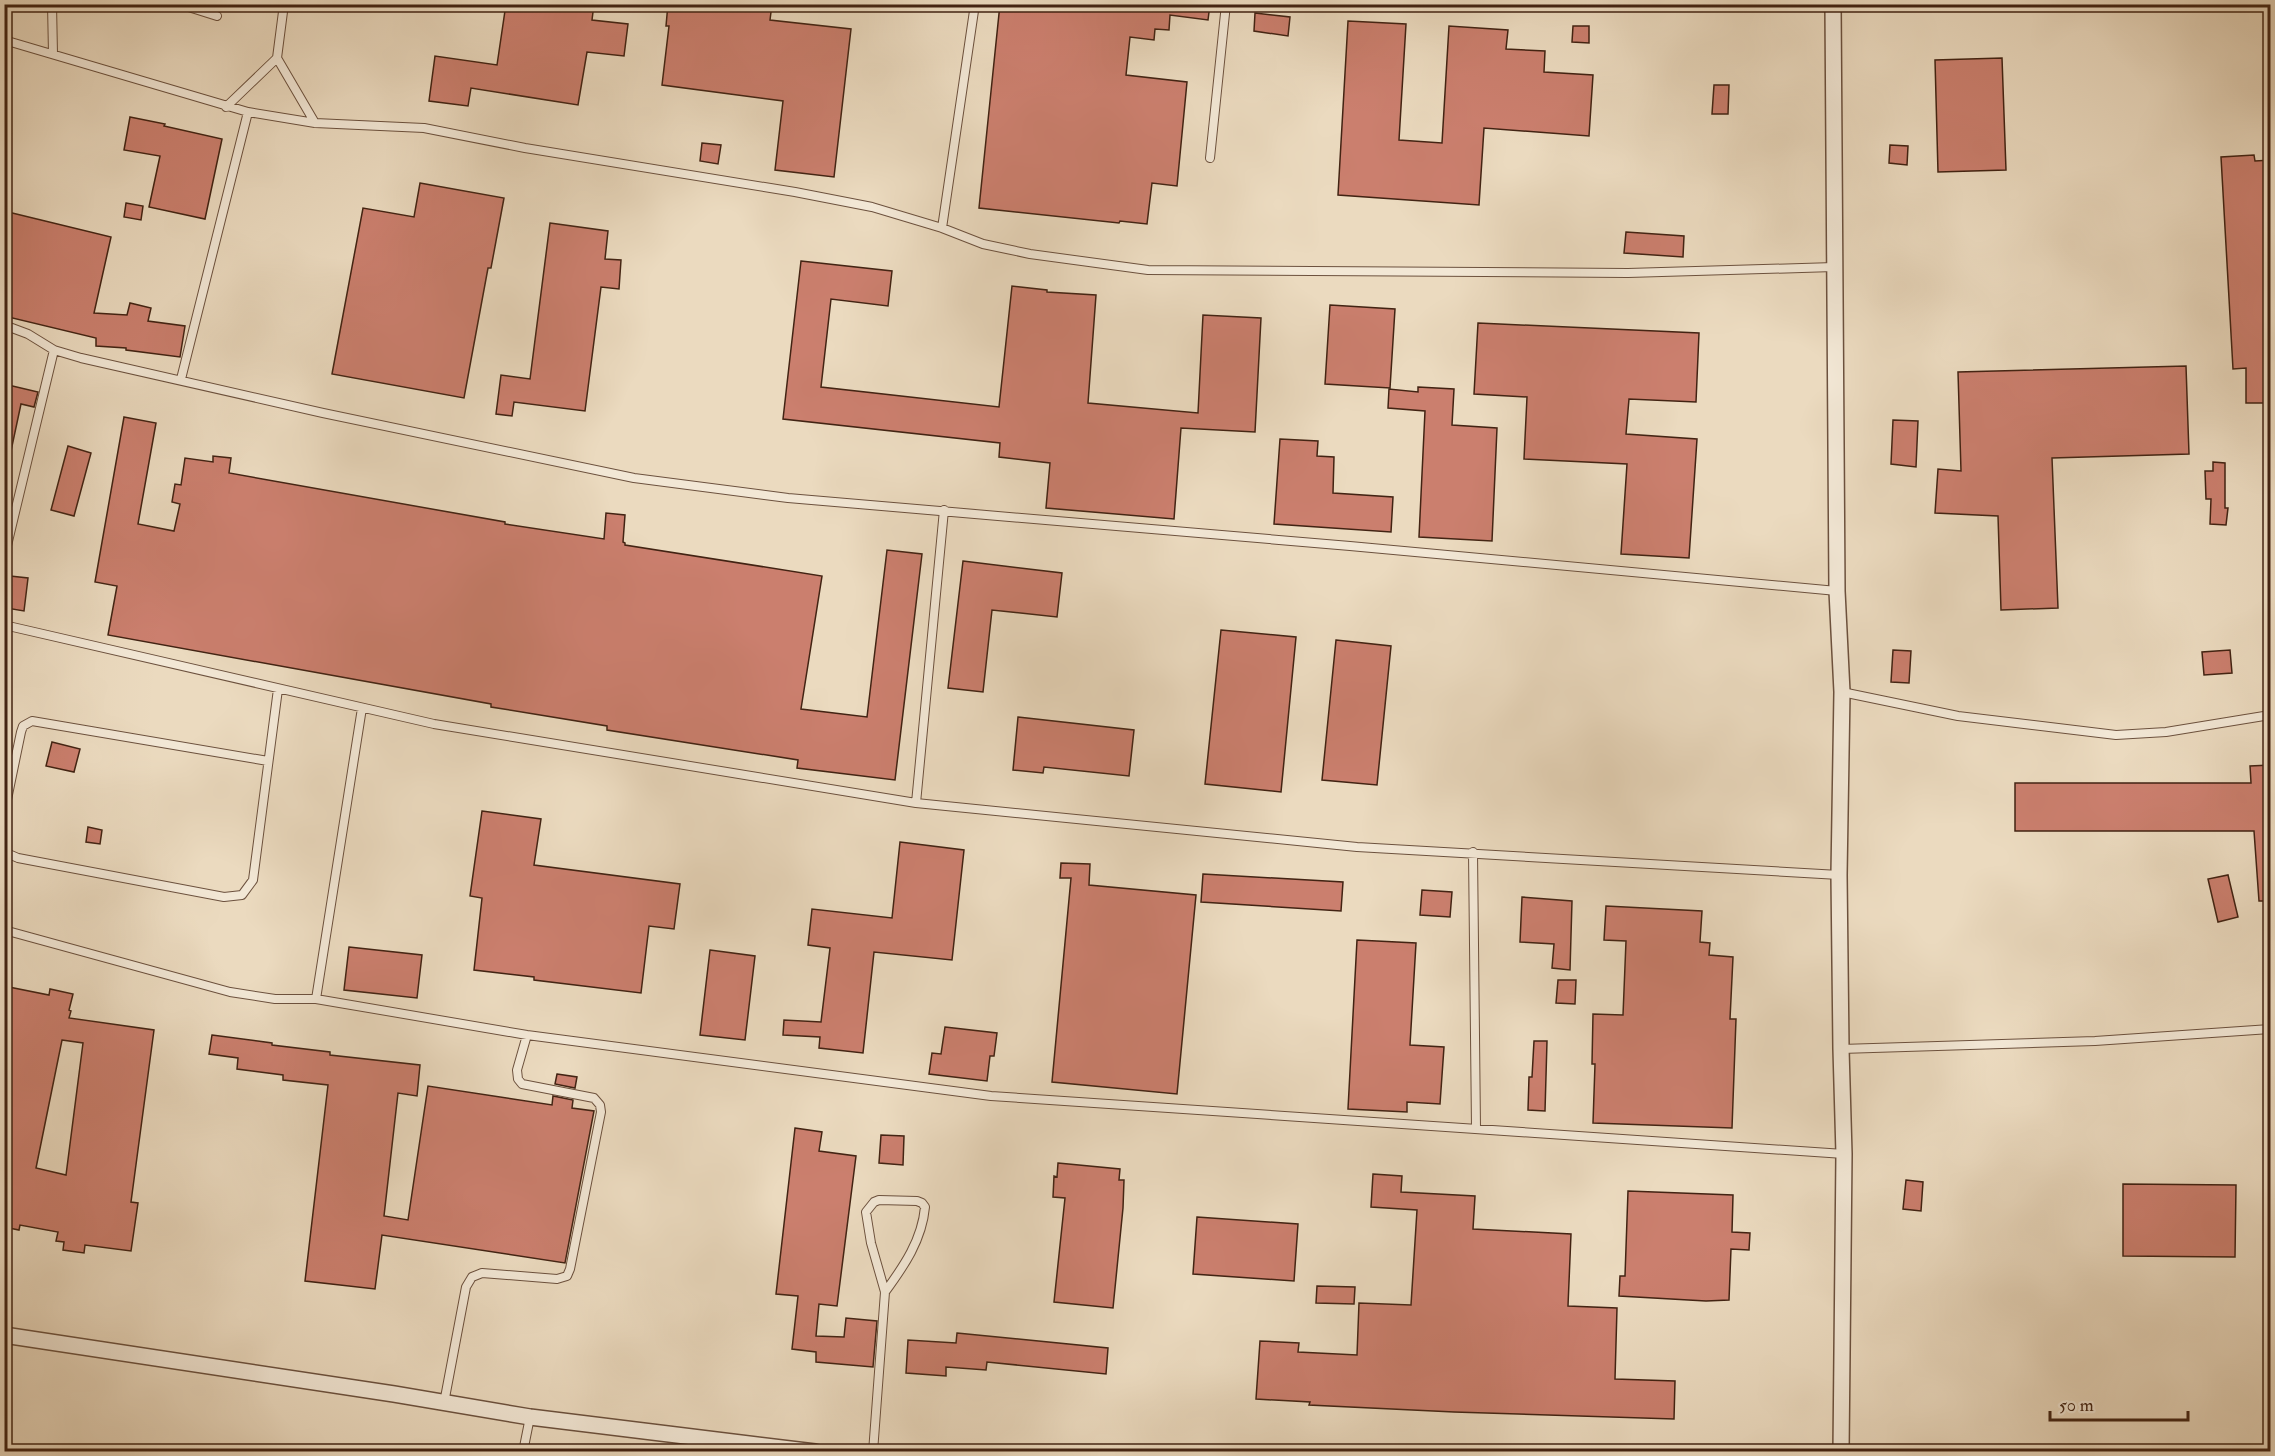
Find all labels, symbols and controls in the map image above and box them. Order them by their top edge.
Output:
scale bar [2050,1384,2188,1422]
text: 50 m [2059,1394,2094,1417]

